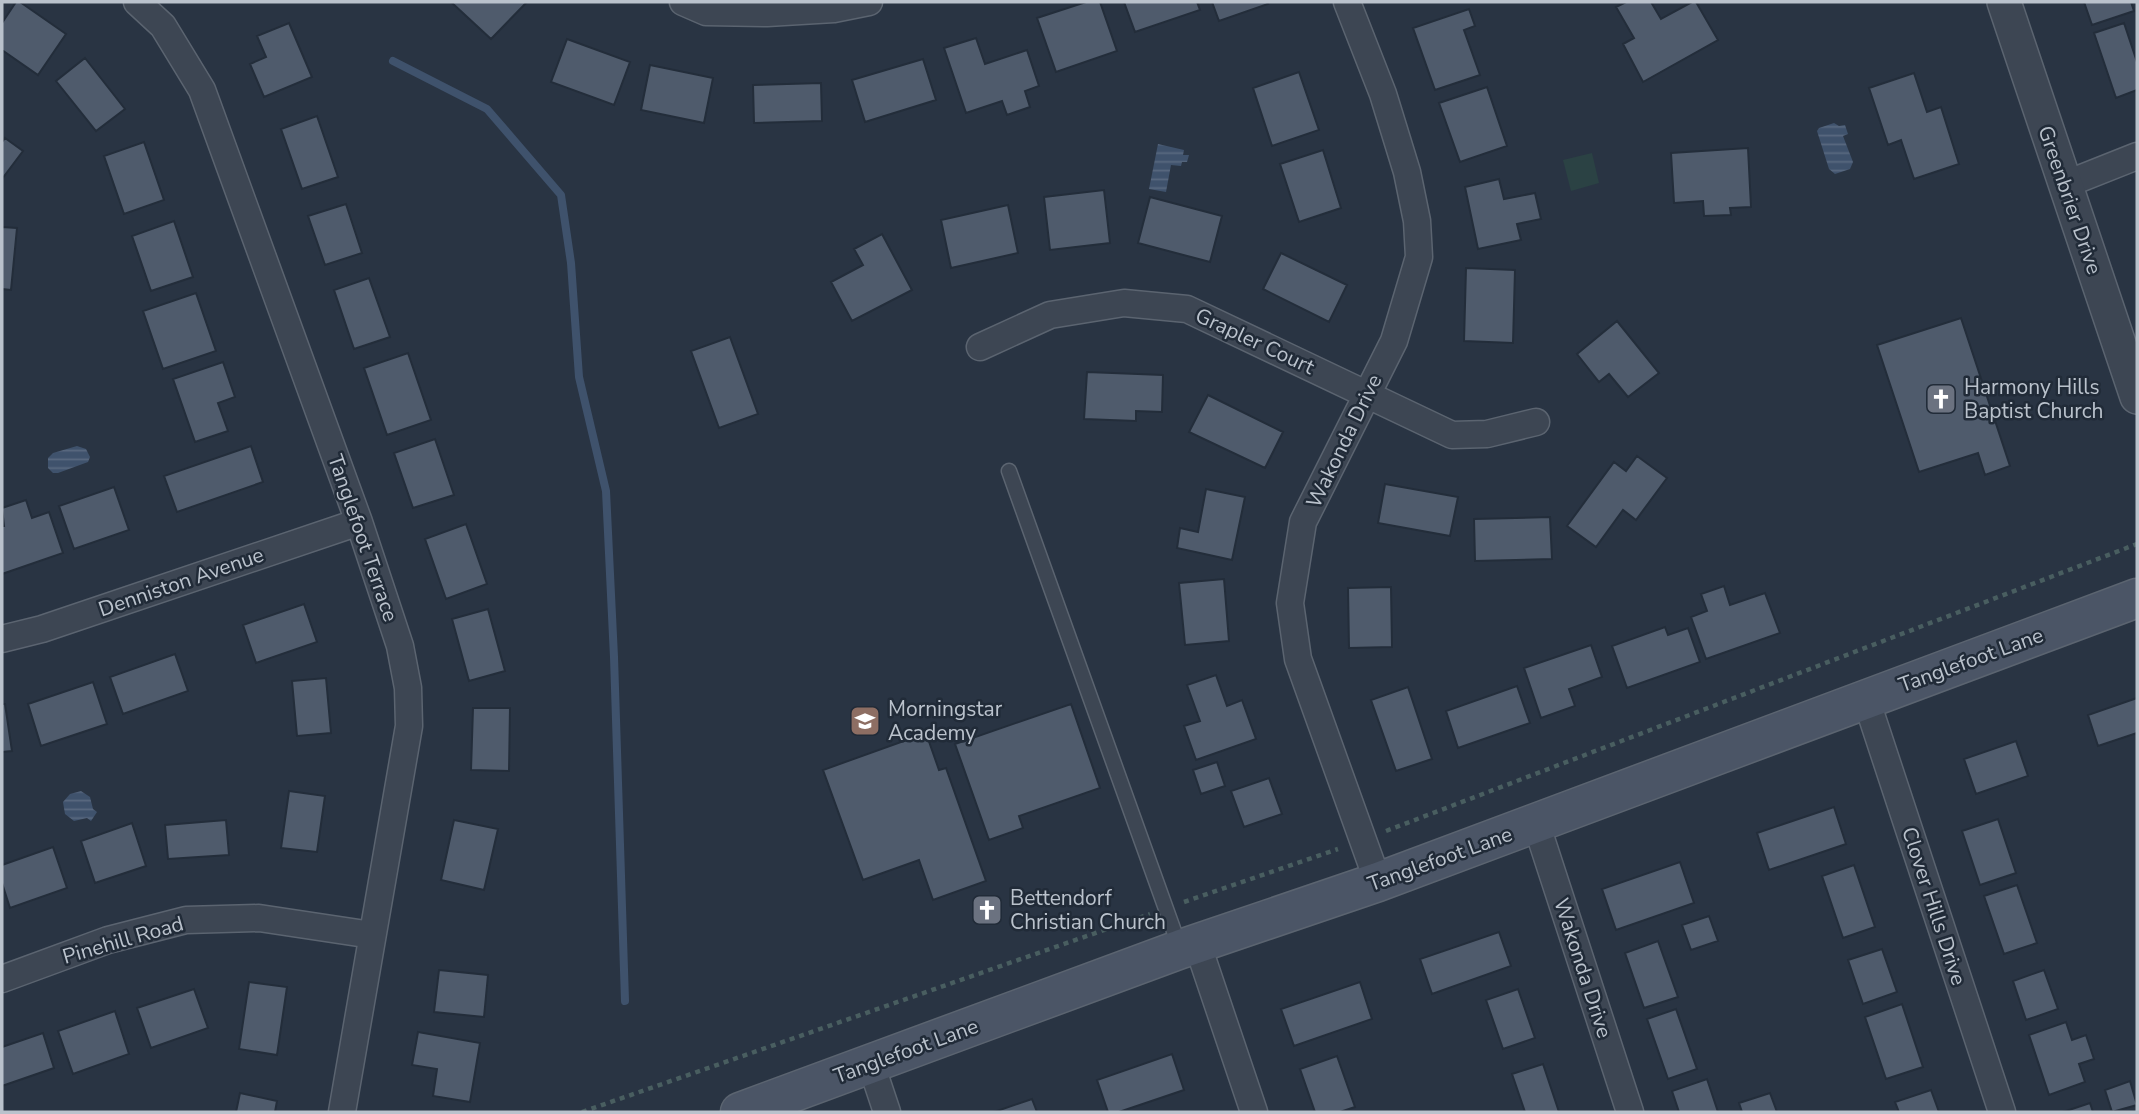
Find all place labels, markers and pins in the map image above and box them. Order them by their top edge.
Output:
place label: Harmony Hills Baptist Church [1964,373,2103,425]
church icon: Harmony Hills Baptist Church [1924,382,1958,416]
place label: Morningstar Academy [888,695,1003,747]
school or university icon: Morningstar Academy [848,704,882,738]
place label: Bettendorf Christian Church [1010,884,1166,936]
church icon: Bettendorf Christian Church [970,893,1004,927]

